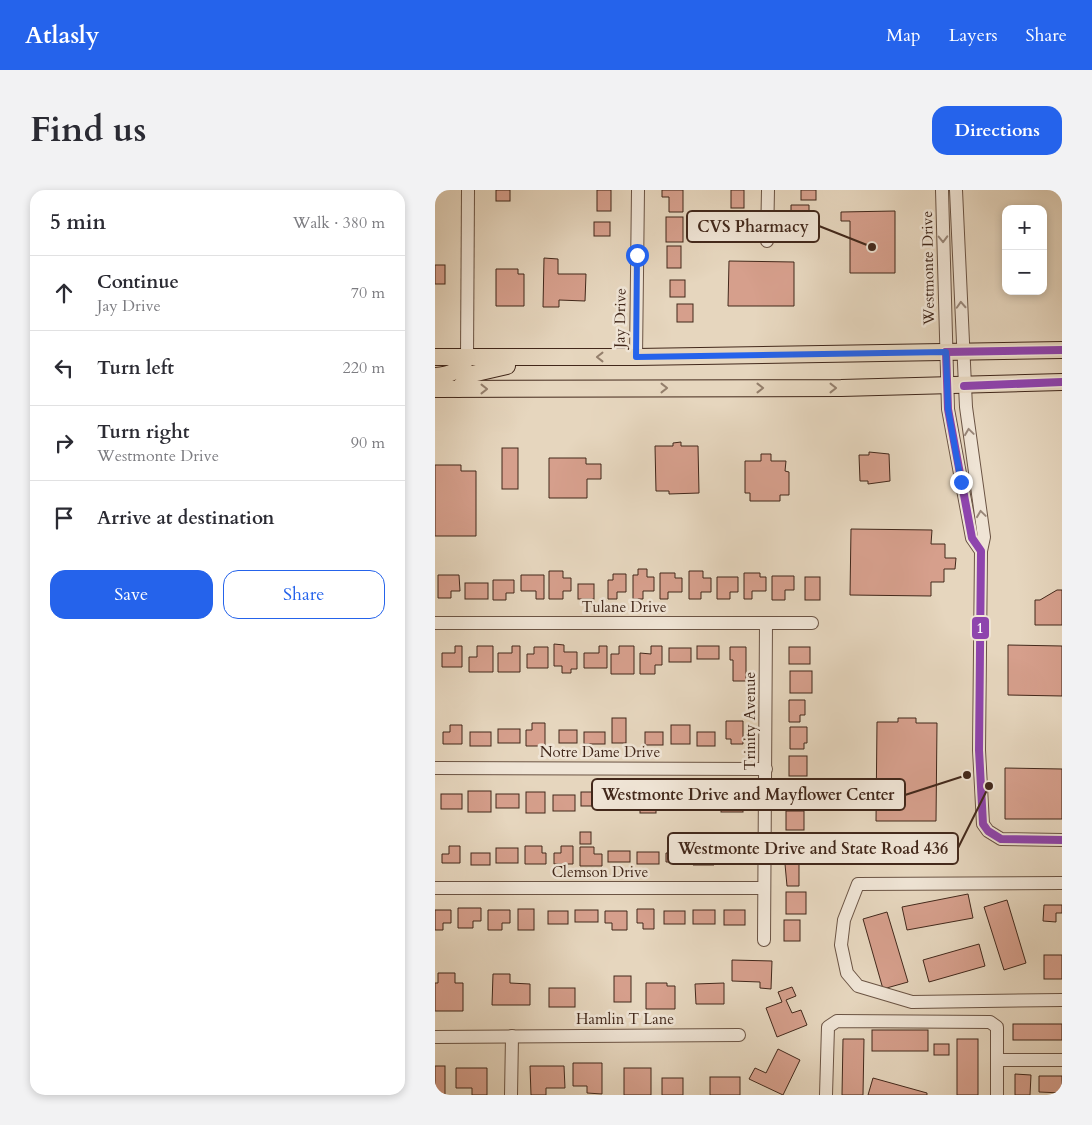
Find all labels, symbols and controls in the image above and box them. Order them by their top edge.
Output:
text: Atlasly [25,19,99,52]
text: Map [886,23,921,48]
text: Layers [949,23,998,48]
text: Share [1026,23,1067,48]
text: Find us [30,106,146,154]
button: Directions [932,106,1062,155]
map controls [1002,205,1047,295]
button: + [1002,205,1047,250]
text: 5 min [50,208,106,237]
street label: Westmonte Drive [917,210,939,326]
callout: CVS Pharmacy [687,211,819,242]
text: Walk · 380 m [293,212,385,234]
text: CVS Pharmacy [697,216,809,238]
one-way arrow [938,235,949,243]
route start [626,244,649,267]
button: − [1002,250,1047,295]
text: Continue [97,269,179,295]
icon: ahead [50,279,78,307]
text: 70 m [351,282,385,304]
street label: Jay Drive [609,288,631,350]
text: Jay Drive [97,295,161,317]
one-way arrow [956,301,967,309]
one-way arrow [595,352,603,362]
icon: left [50,354,78,382]
text: Turn left [97,355,174,381]
text: 220 m [343,357,385,379]
one-way arrow [829,382,837,393]
one-way arrow [660,383,668,393]
one-way arrow [757,383,765,393]
one-way arrow [480,384,488,394]
text: Turn right [97,419,189,445]
one-way arrow [964,427,975,435]
icon: right [50,429,78,457]
text: 90 m [351,432,385,454]
text: Westmonte Drive [97,445,219,467]
route end [950,471,973,494]
icon: arrive [50,504,78,532]
text: Arrive at destination [97,505,274,531]
one-way arrow [976,510,986,519]
button: Save [50,570,213,619]
button: Share [223,570,385,619]
street label: Tulane Drive [581,597,667,617]
line badge: 1 [971,616,990,640]
text: 1 [976,619,984,638]
street label: Trinity Avenue [740,671,760,770]
street label: Notre Dame Drive [540,742,660,762]
callout: Westmonte Drive and Mayflower Center [592,779,905,810]
text: Westmonte Drive and Mayflower Center [600,784,895,806]
callout: Westmonte Drive and State Road 436 [668,833,958,864]
text: Westmonte Drive and State Road 436 [677,838,948,860]
street label: Clemson Drive [552,862,649,882]
street label: Hamlin T Lane [576,1009,674,1029]

